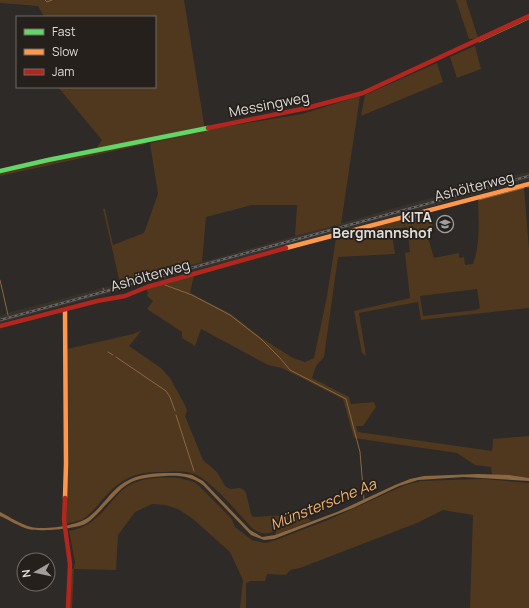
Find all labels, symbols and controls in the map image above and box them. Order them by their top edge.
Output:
legend [16,16,156,88]
text: Fast [52,23,76,40]
text: Slow [52,43,78,60]
text: Jam [52,63,74,80]
street label: Messingweg [227,87,311,121]
street label: Ashölterweg [432,167,516,205]
place label: KITA Bergmannshof [332,207,433,242]
school or university icon: KITA Bergmannshof [435,214,455,234]
street label: Ashölterweg [108,255,192,295]
water label: Münstersche Aa [267,473,380,535]
north arrow [16,552,56,592]
text: N [18,568,34,579]

